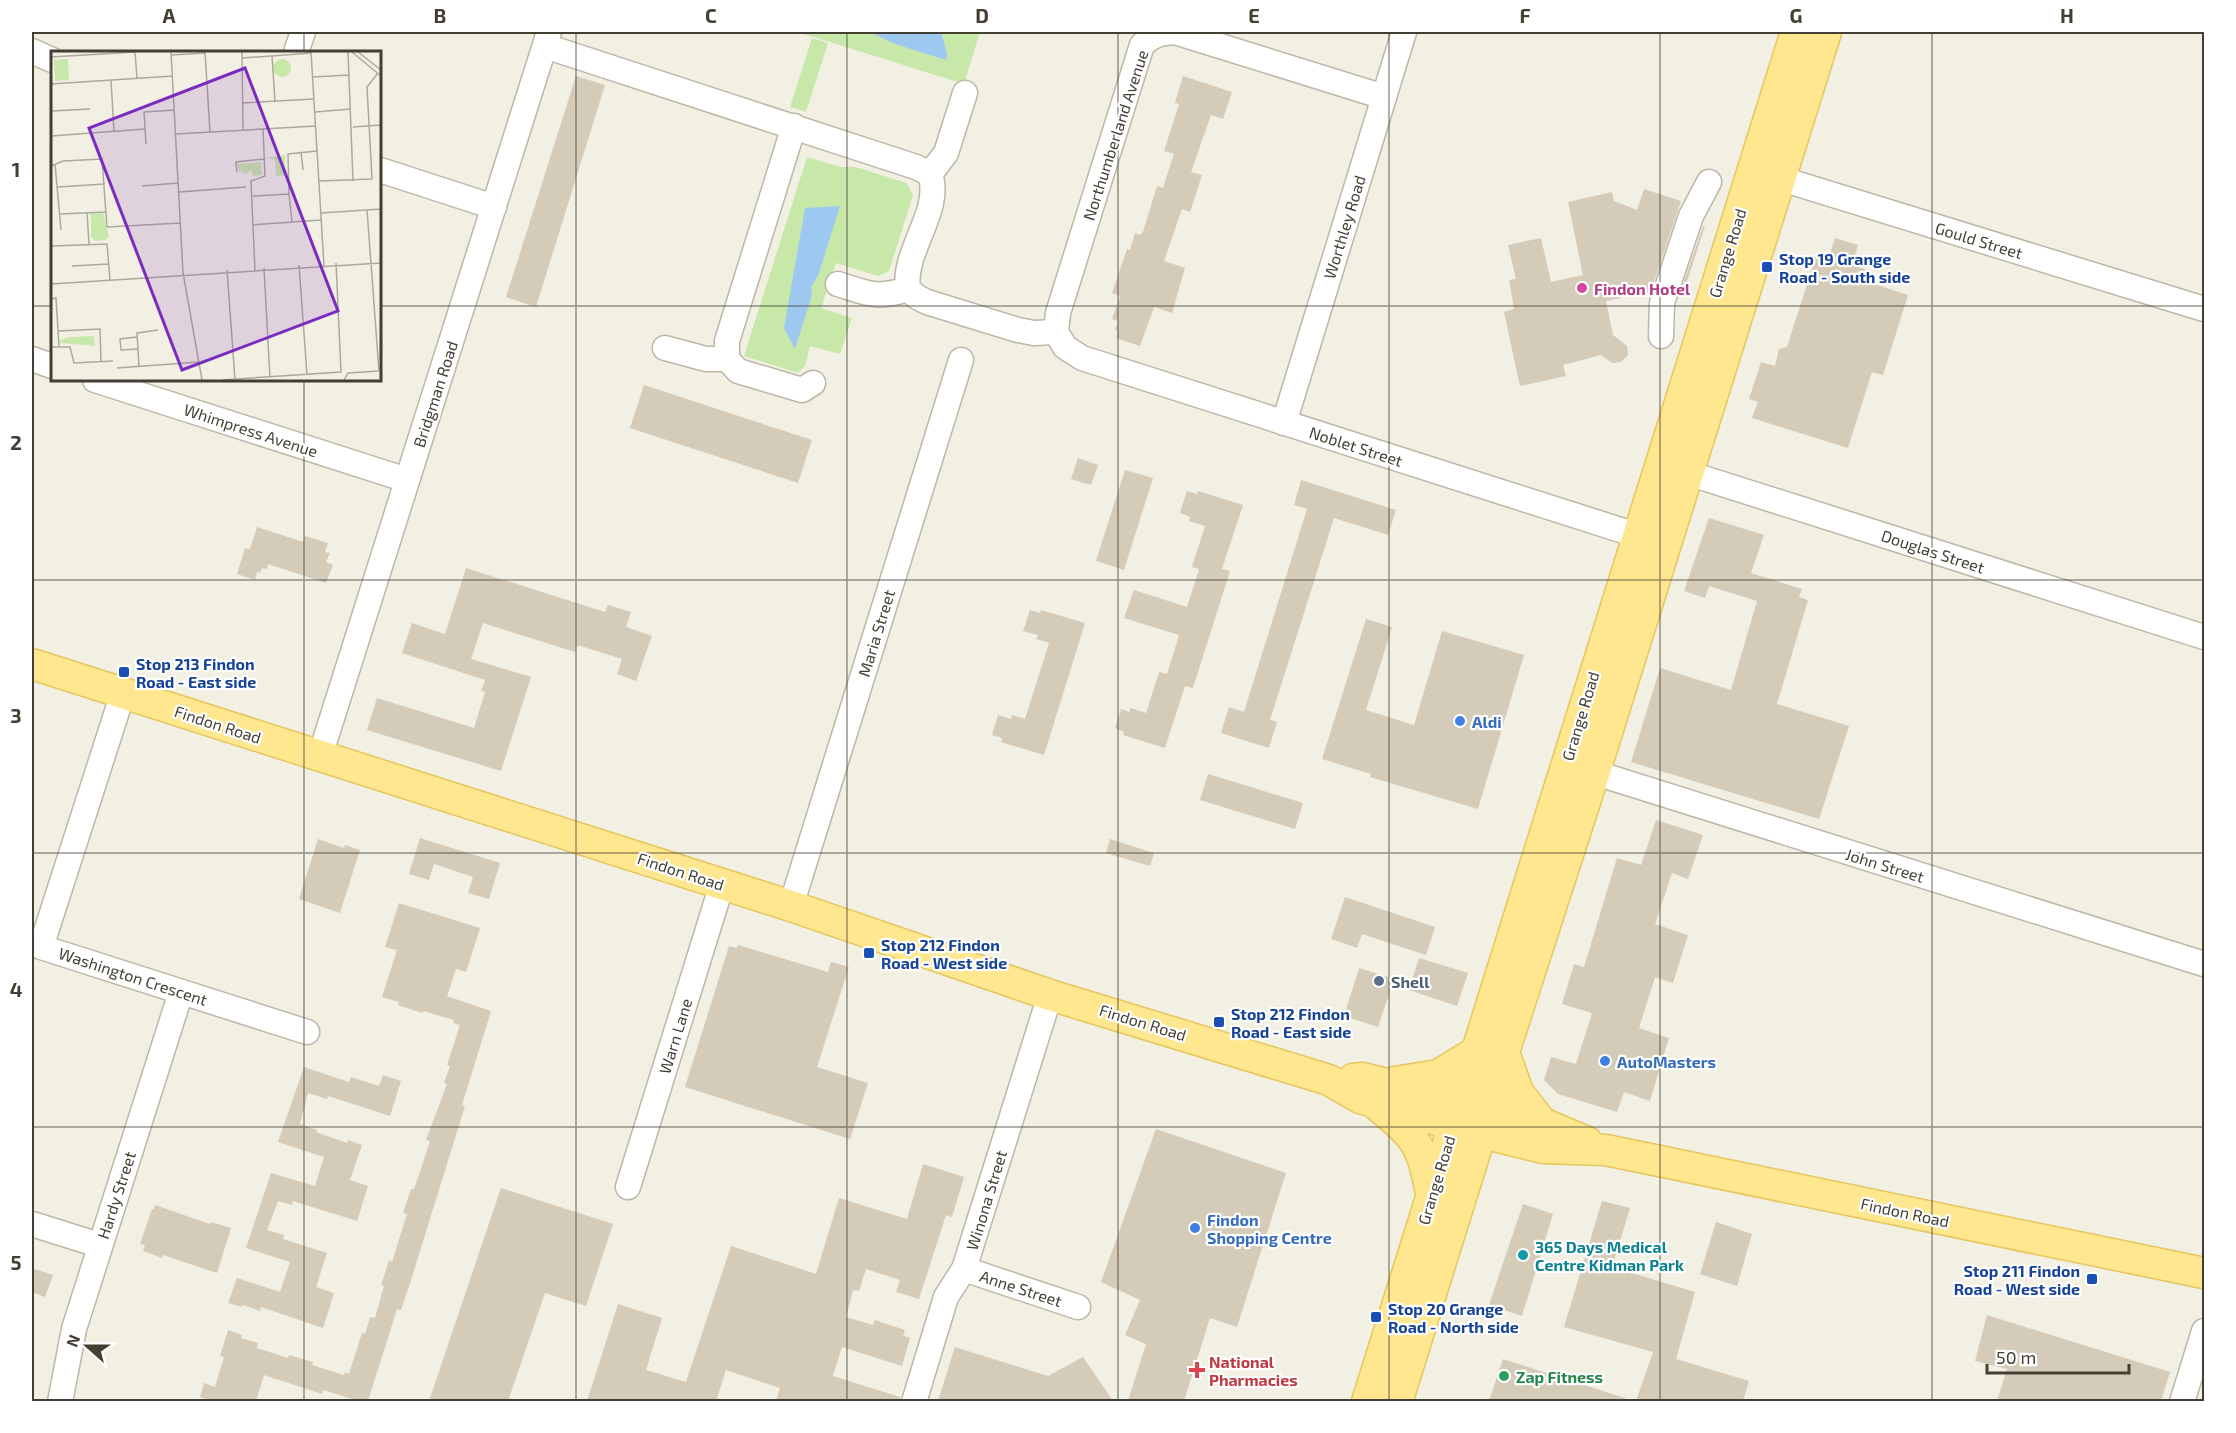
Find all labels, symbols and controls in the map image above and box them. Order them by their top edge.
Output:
text: A [162,3,176,27]
text: B [434,3,446,27]
text: C [705,3,717,27]
text: D [975,3,989,27]
text: E [1248,3,1260,27]
text: F [1519,3,1531,27]
text: G [1790,3,1802,27]
text: H [2060,3,2074,27]
street label: Northumberland Avenue [1078,47,1152,223]
inset map [51,51,381,381]
text: 1 [12,157,20,181]
street label: Worthley Road [1319,173,1369,281]
street label: Grange Road [1704,206,1750,300]
street label: Gould Street [1933,218,2025,262]
place label: Stop 19 Grange Road - South side [1779,249,1910,286]
marker: Stop 19 Grange Road - South side [1760,260,1774,274]
place label: Findon Hotel [1594,279,1691,298]
marker: Findon Hotel [1575,281,1589,295]
street label: Bridgman Road [409,338,461,450]
street label: Whimpress Avenue [182,399,320,461]
street label: Noblet Street [1307,422,1405,470]
text: 2 [10,430,22,454]
street label: Douglas Street [1879,525,1987,577]
street label: Maria Street [854,587,898,679]
place label: Stop 213 Findon Road - East side [136,654,256,691]
marker: Stop 213 Findon Road - East side [117,665,131,679]
street label: Grange Road [1557,669,1603,763]
street label: Findon Road [172,701,264,747]
text: 3 [10,703,22,727]
place label: Aldi [1472,712,1502,731]
marker: Aldi [1453,714,1467,728]
street label: John Street [1843,844,1927,886]
street label: Findon Road [635,848,727,894]
place label: Stop 212 Findon Road - West side [881,935,1007,972]
street label: Washington Crescent [56,943,210,1009]
marker: Stop 212 Findon Road - West side [862,946,876,960]
place label: Shell [1391,972,1430,991]
marker: Shell [1372,974,1386,988]
text: 4 [10,977,23,1001]
street label: Warn Lane [655,996,695,1076]
street label: Findon Road [1097,1000,1189,1044]
place label: Stop 212 Findon Road - East side [1231,1004,1351,1041]
marker: Stop 212 Findon Road - East side [1212,1015,1226,1029]
place label: AutoMasters [1617,1052,1716,1071]
marker: AutoMasters [1598,1054,1612,1068]
street label: Grange Road [1413,1133,1459,1227]
street label: Winona Street [962,1148,1010,1252]
street label: Hardy Street [93,1149,139,1241]
street label: Findon Road [1859,1193,1951,1231]
place label: Findon Shopping Centre [1207,1210,1332,1247]
marker: Findon Shopping Centre [1188,1221,1202,1235]
place label: 365 Days Medical Centre Kidman Park [1535,1237,1684,1274]
marker: 365 Days Medical Centre Kidman Park [1516,1248,1530,1262]
text: 5 [10,1250,22,1274]
place label: Stop 211 Findon Road - West side [1954,1261,2080,1298]
street label: Anne Street [978,1266,1064,1310]
marker: Stop 211 Findon Road - West side [2085,1272,2099,1286]
place label: Stop 20 Grange Road - North side [1388,1299,1519,1336]
marker: Stop 20 Grange Road - North side [1369,1310,1383,1324]
north arrow [57,1316,117,1376]
text: N [62,1332,83,1349]
scale bar [1987,1337,2130,1375]
text: 50 m [1996,1346,2036,1368]
place label: National Pharmacies [1209,1352,1298,1389]
marker: National Pharmacies [1190,1363,1204,1377]
place label: Zap Fitness [1516,1367,1603,1386]
marker: Zap Fitness [1497,1369,1511,1383]

